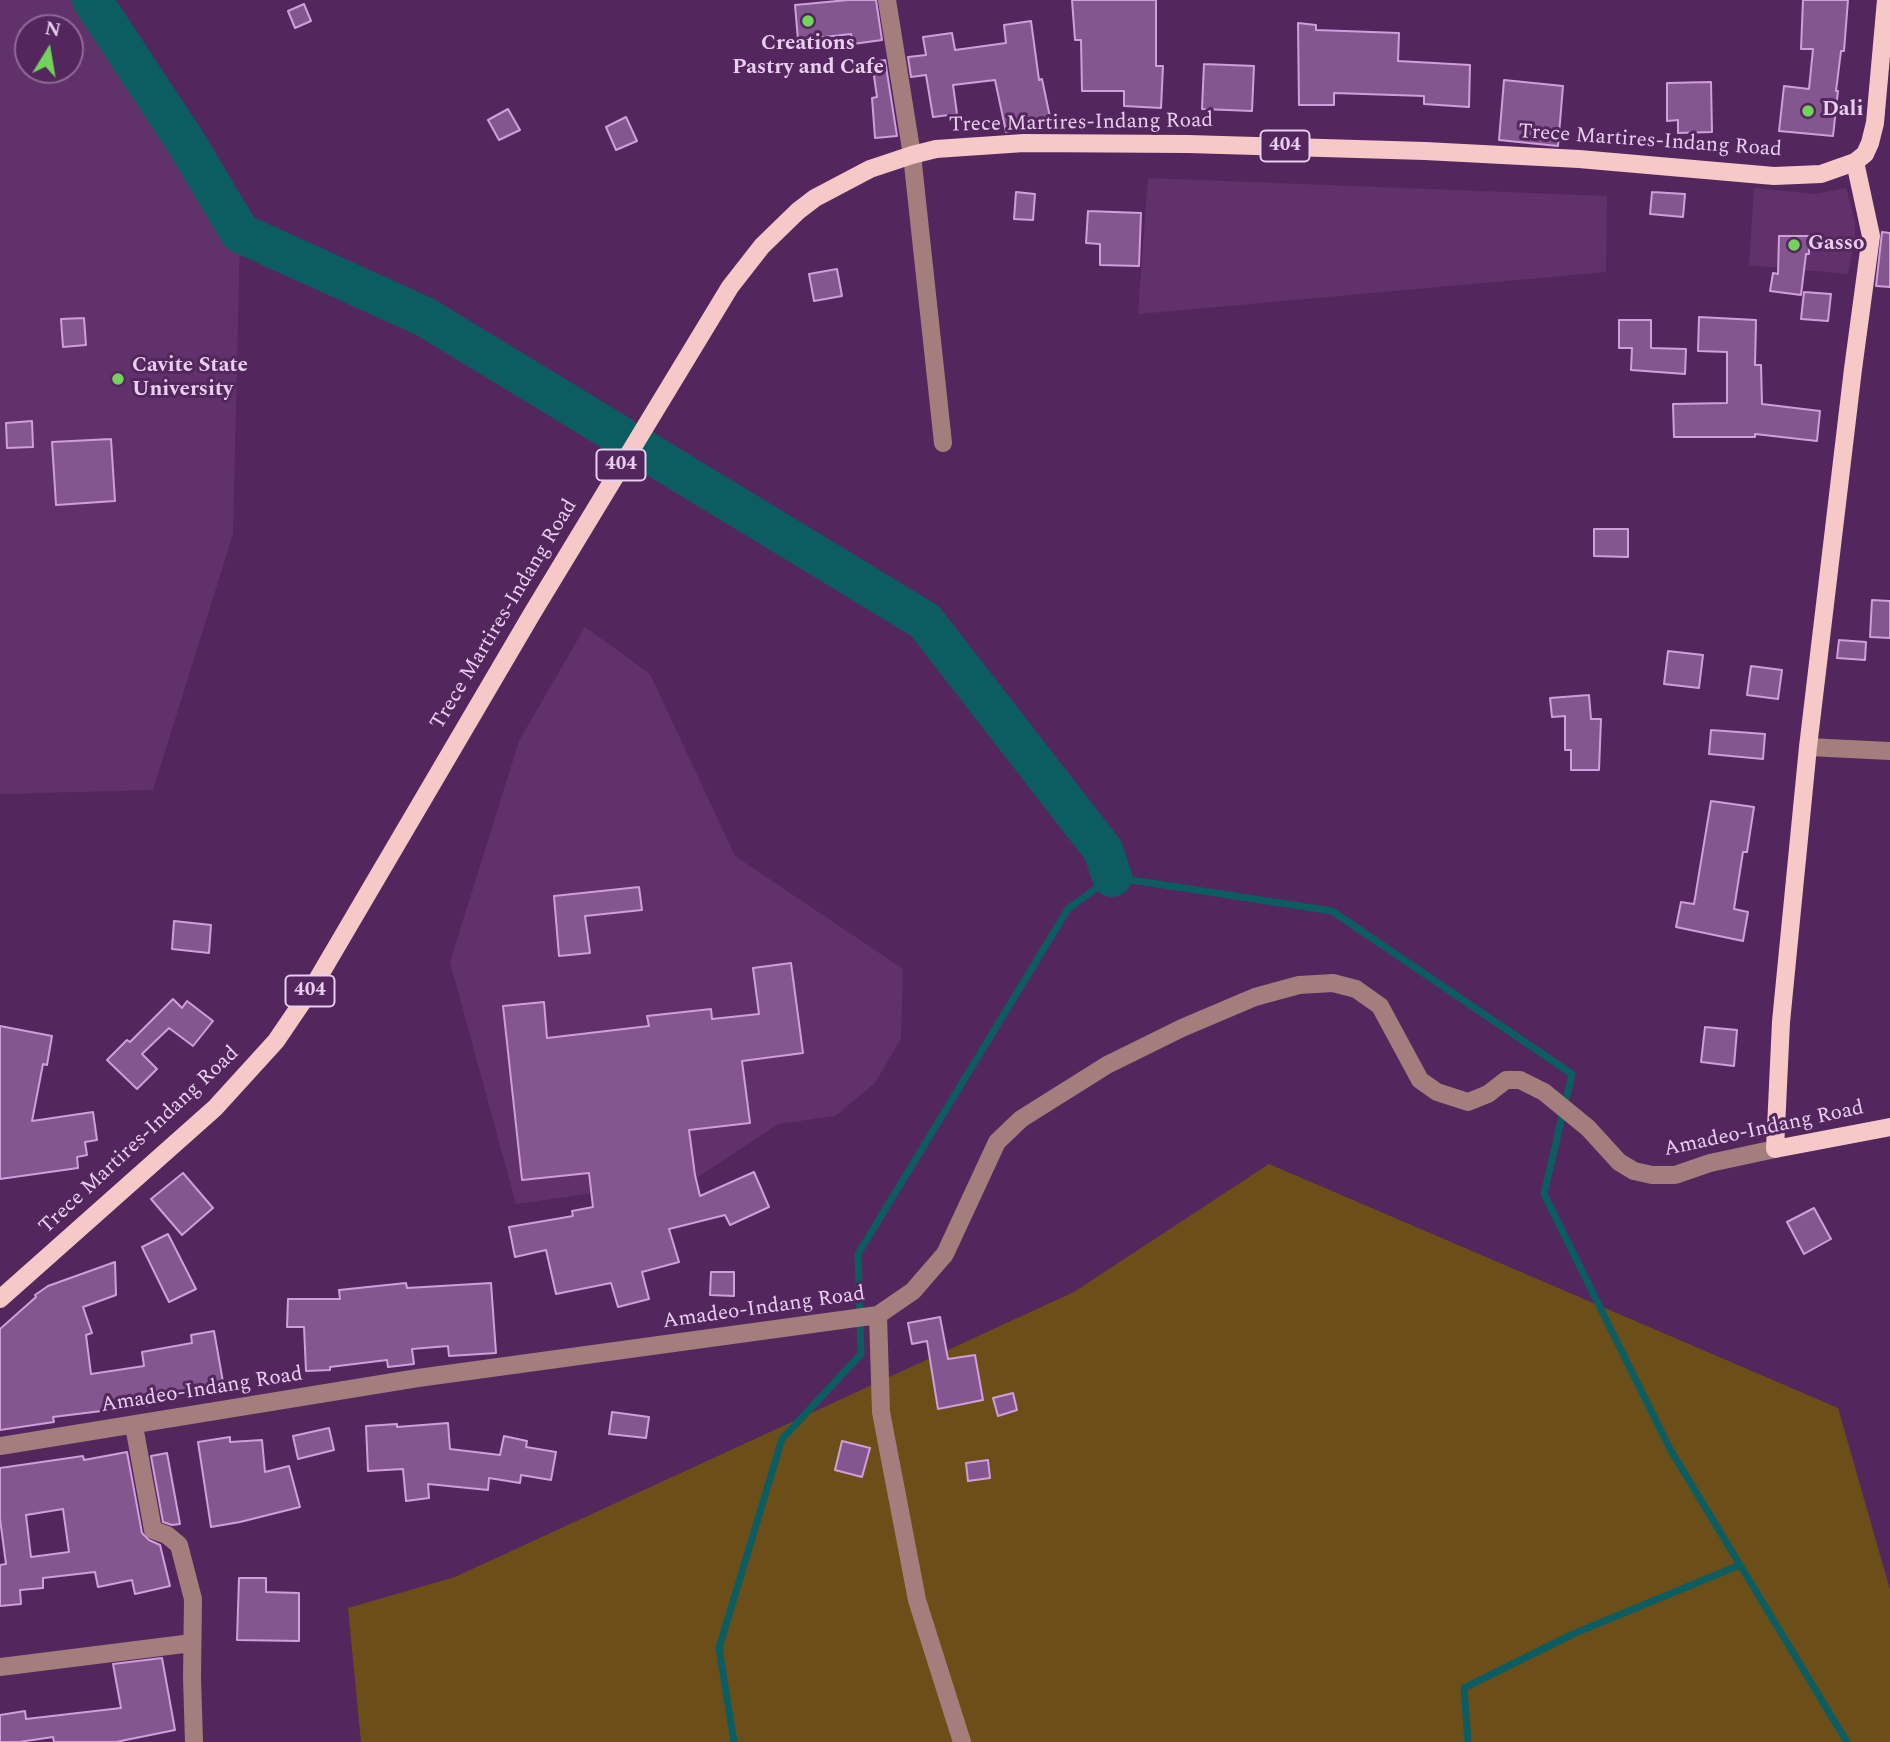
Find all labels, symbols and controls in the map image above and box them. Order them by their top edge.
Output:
marker: Creations Pastry and Cafe [800,13,816,29]
north arrow [14,14,84,84]
text: N [42,14,63,46]
place label: Creations Pastry and Cafe [732,32,884,82]
place label: Dali [1822,98,1863,124]
marker: Dali [1800,103,1816,119]
street label: Trece Martires-Indang Road [949,109,1213,139]
street label: Trece Martires-Indang Road [1517,120,1783,164]
road number: 404 [1260,130,1310,162]
place label: Gasso [1808,232,1864,258]
marker: Gasso [1786,237,1802,253]
place label: Cavite State University [132,354,248,404]
marker: Cavite State University [110,371,126,387]
road number: 404 [596,450,646,480]
street label: Trece Martires-Indang Road [426,495,584,735]
road number: 404 [286,976,334,1007]
street label: Trece Martires-Indang Road [35,1042,245,1240]
street label: Amadeo-Indang Road [1662,1096,1866,1164]
street label: Amadeo-Indang Road [661,1282,867,1336]
street label: Amadeo-Indang Road [99,1363,305,1419]

